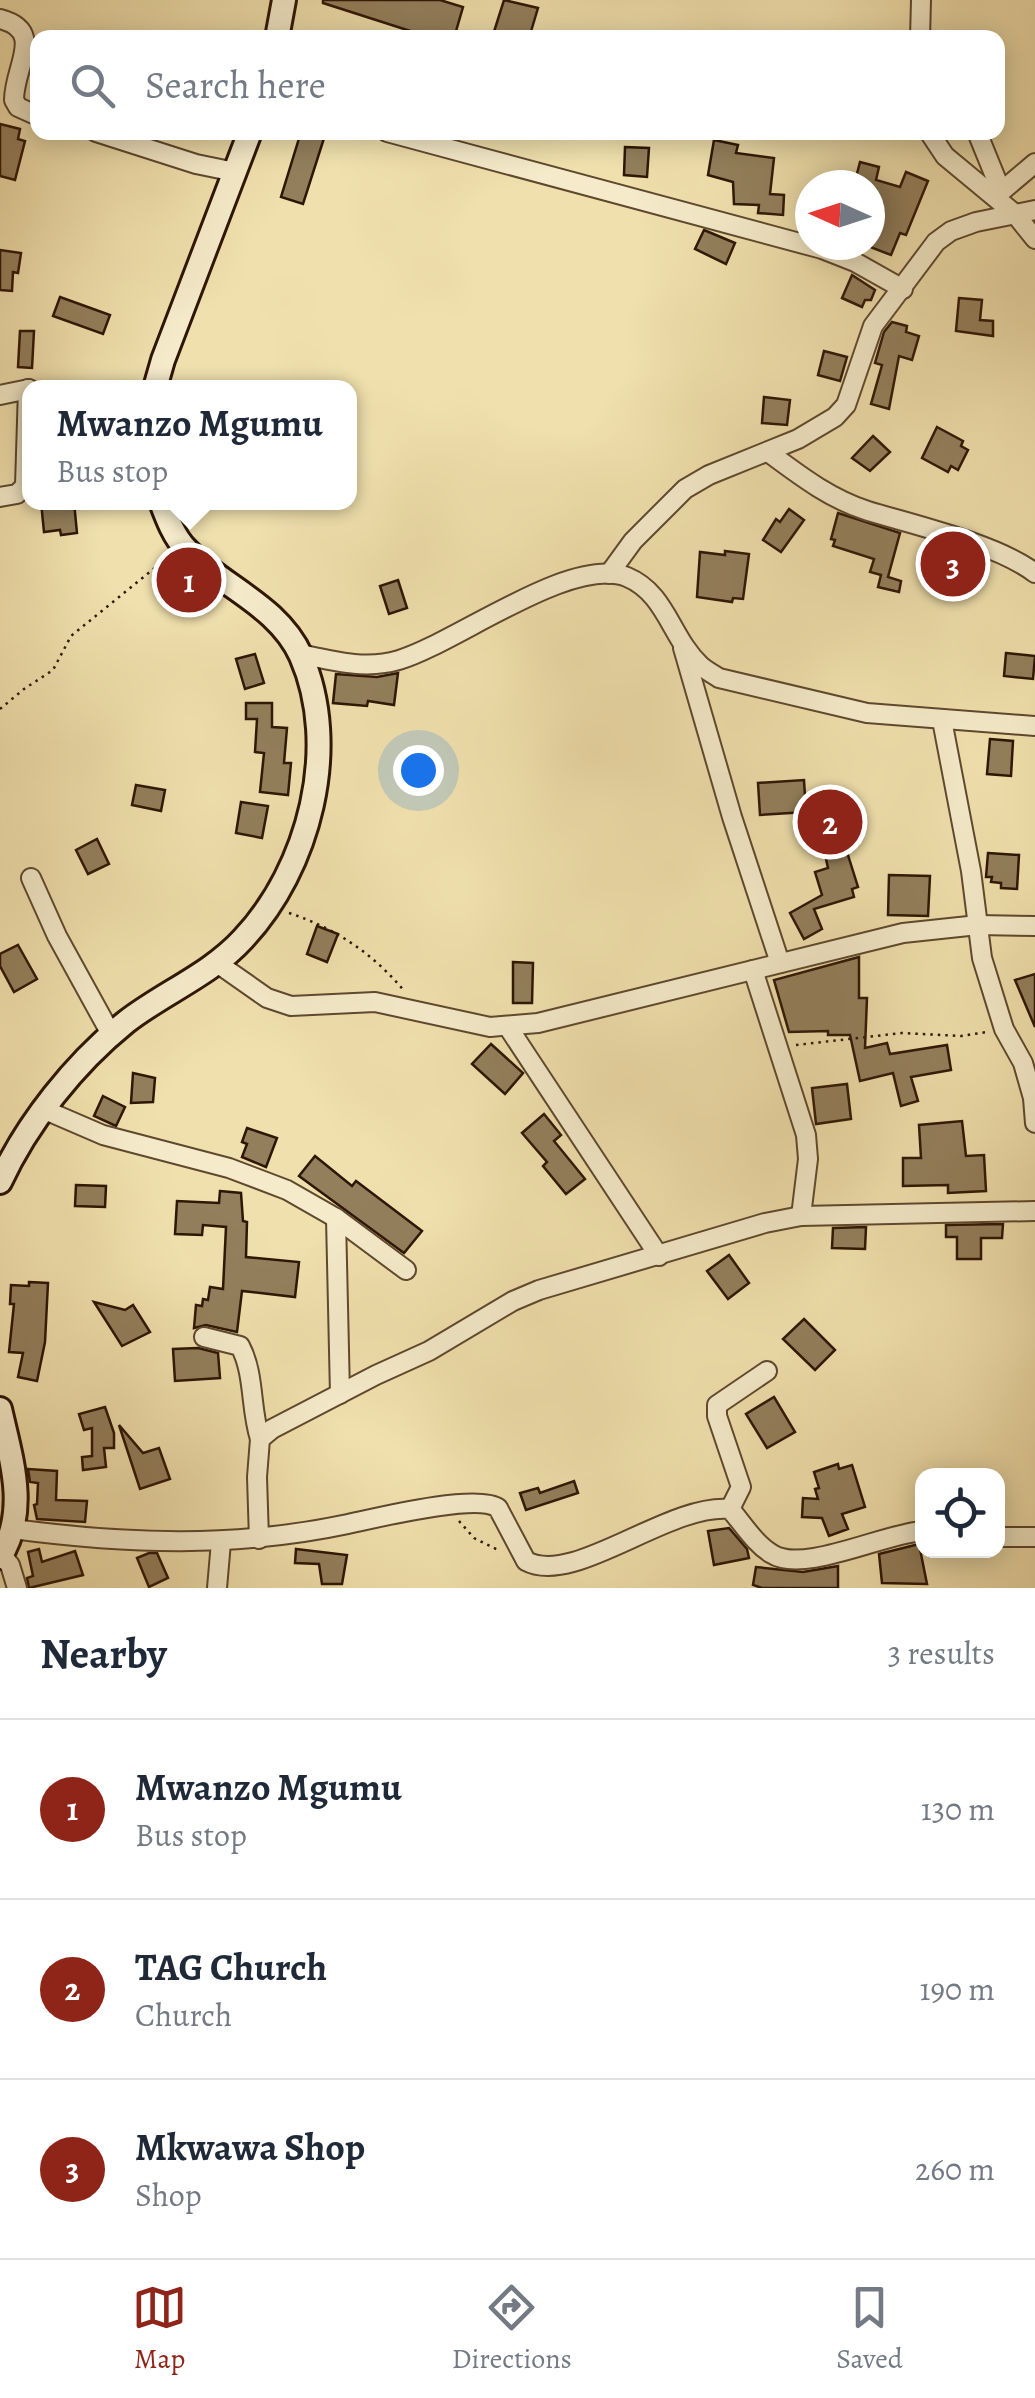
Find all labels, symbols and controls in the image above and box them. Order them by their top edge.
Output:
search box [30,30,1005,140]
icon: search [65,58,120,113]
text: Search here [145,59,326,111]
north arrow [795,170,885,260]
popup [22,380,357,510]
text: Mwanzo Mgumu [56,397,323,449]
text: Bus stop [56,449,168,493]
pin: 3 [920,526,986,602]
pin: 1 [156,542,222,618]
your location [393,745,444,796]
pin: 2 [798,784,862,860]
map controls [915,1468,1005,1558]
button: locate [915,1468,1005,1558]
text: Nearby [40,1625,167,1682]
text: 3 results [888,1631,995,1675]
text: Mwanzo Mgumu [135,1761,402,1813]
text: 1 [67,1787,78,1831]
text: 130 m [921,1787,995,1831]
text: Bus stop [135,1813,247,1857]
text: TAG Church [135,1941,327,1993]
text: 2 [65,1967,80,2011]
text: 190 m [919,1967,995,2011]
text: Church [135,1993,232,2037]
text: Mkwawa Shop [135,2121,365,2173]
text: 3 [66,2147,79,2191]
text: 260 m [915,2147,995,2191]
text: Shop [135,2173,202,2217]
tab: Map [132,2280,187,2378]
tab: Directions [452,2280,572,2378]
tab: Saved [836,2280,903,2378]

